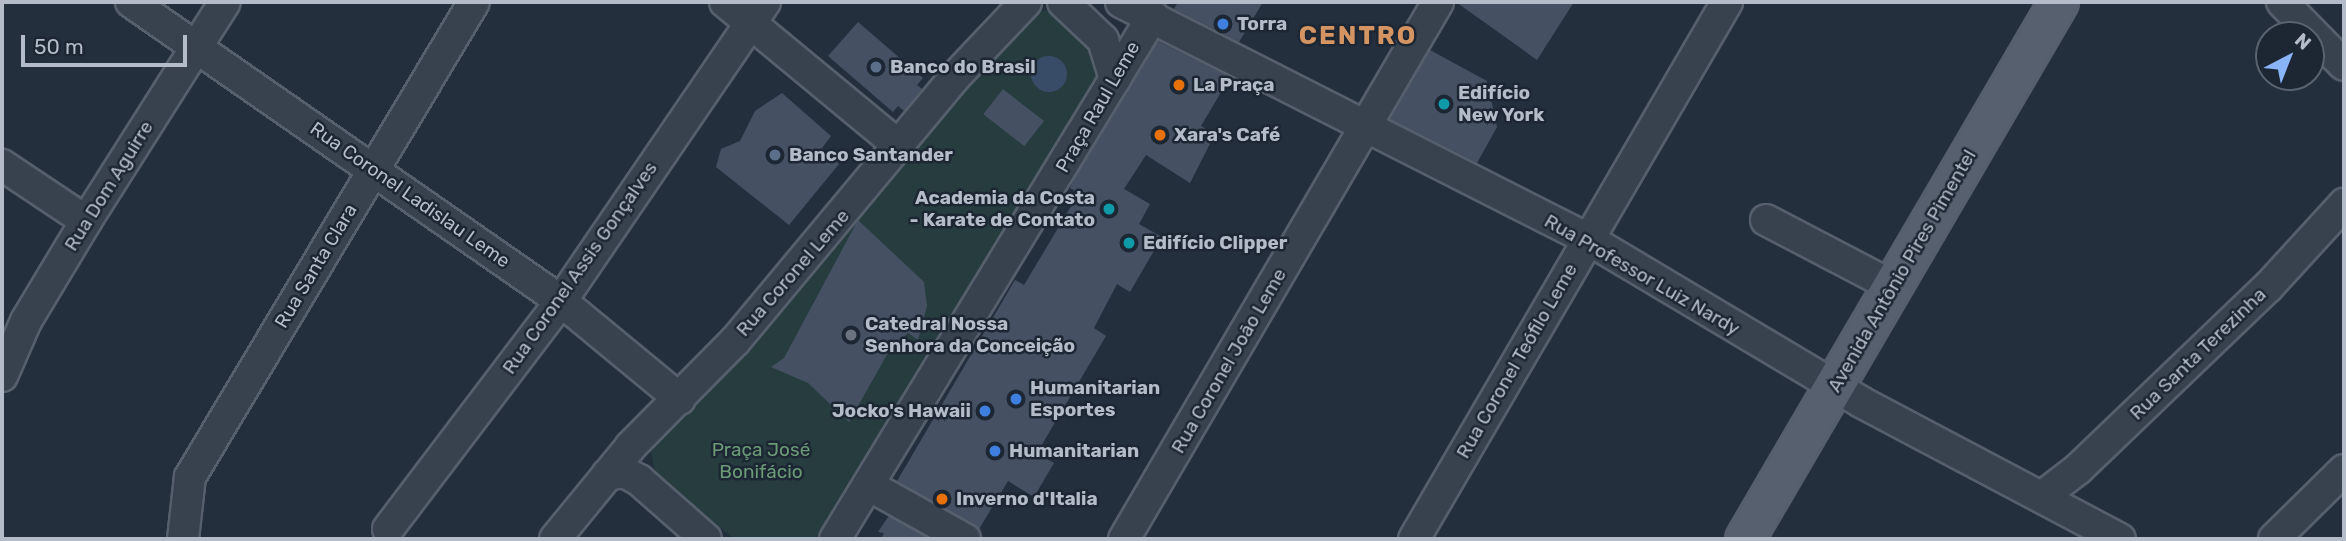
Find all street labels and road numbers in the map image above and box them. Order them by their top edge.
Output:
street label: Praça Raul Leme [1051,37,1145,177]
street label: Rua Dom Aguirre [60,117,158,255]
street label: Rua Coronel Ladislau Leme [306,117,514,273]
street label: Avenida Antônio Pires Pimentel [1823,145,1981,397]
street label: Rua Coronel Assis Gonçalves [498,157,662,379]
street label: Rua Santa Clara [270,200,362,332]
street label: Rua Coronel Leme [732,205,854,341]
street label: Rua Professor Luiz Nardy [1540,210,1744,340]
street label: Rua Coronel Teófilo Leme [1452,259,1582,463]
street label: Rua Coronel João Leme [1167,265,1291,457]
street label: Rua Santa Terezinha [2125,283,2271,425]

